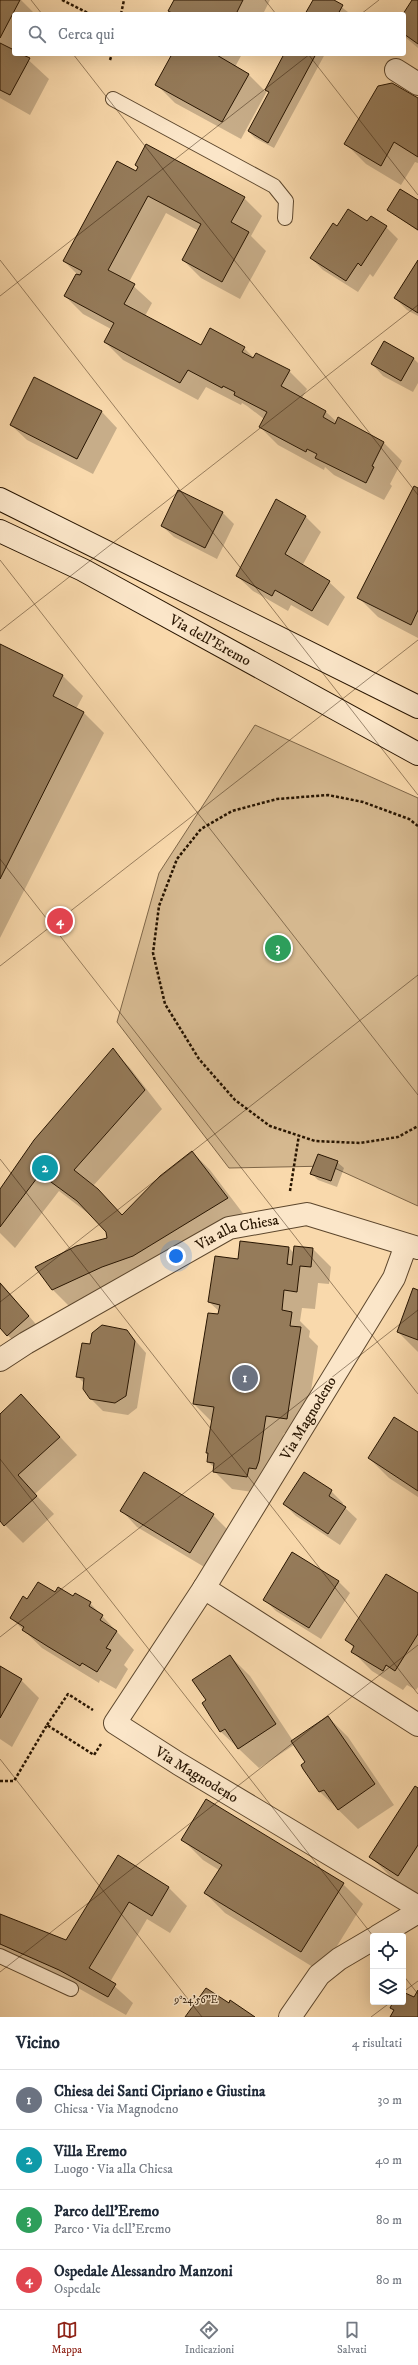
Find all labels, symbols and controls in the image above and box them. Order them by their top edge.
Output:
search box [12,12,406,56]
icon: search [26,23,48,45]
text: Cerca qui [58,25,114,44]
street label: Via dell'Eremo [165,610,254,670]
pin: 4 [47,906,73,936]
pin: 3 [265,933,291,963]
pin: 2 [32,1153,58,1183]
street label: Via alla Chiesa [192,1210,281,1255]
your location [166,1246,186,1266]
pin: 1 [232,1363,258,1393]
street label: Via Magnodeno [276,1373,341,1464]
street label: Via Magnodeno [150,1742,242,1807]
map controls [370,1933,406,2005]
button: locate [370,1933,406,1969]
button: layers [370,1969,406,2005]
text: 9°24'56"E [173,1994,218,2006]
text: Vicino [16,2032,60,2054]
text: 4 risultati [352,2035,402,2051]
text: Chiesa dei Santi Cipriano e Giustina [54,2082,265,2101]
text: 1 [27,2092,31,2108]
text: 30 m [378,2092,402,2108]
text: Chiesa · Via Magnodeno [54,2101,178,2117]
text: Villa Eremo [54,2142,127,2161]
text: 2 [26,2152,32,2168]
text: 40 m [375,2152,402,2168]
text: Luogo · Via alla Chiesa [54,2161,173,2177]
text: Parco dell'Eremo [54,2202,159,2221]
text: 3 [27,2212,31,2228]
text: 80 m [376,2212,402,2228]
text: Parco · Via dell'Eremo [54,2221,171,2237]
text: Ospedale Alessandro Manzoni [54,2262,233,2281]
text: 4 [25,2272,33,2288]
text: 80 m [376,2272,402,2288]
text: Ospedale [54,2281,101,2297]
tab: Mappa [51,2319,82,2357]
tab: Indicazioni [185,2319,234,2357]
tab: Salvati [337,2319,367,2357]

